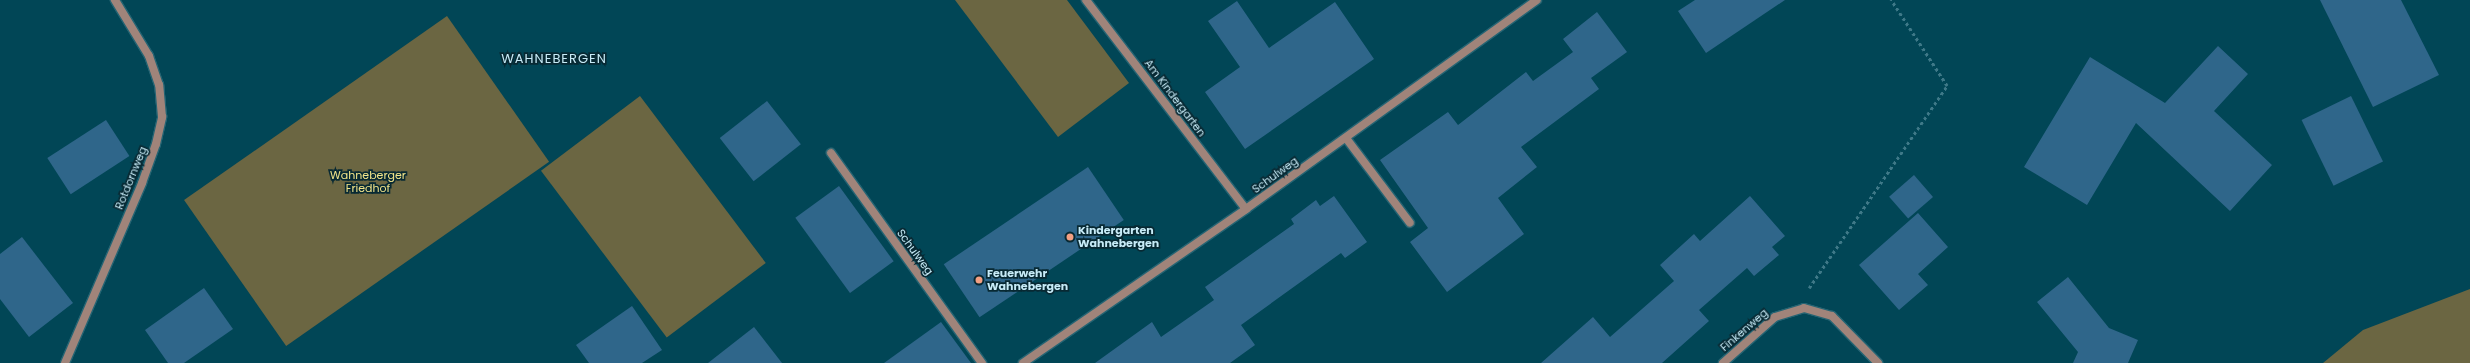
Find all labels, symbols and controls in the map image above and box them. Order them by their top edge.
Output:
district label: WAHNEBERGEN [501,51,607,67]
street label: Am Kindergarten [1142,57,1208,139]
street label: Rotdornweg [112,145,150,211]
street label: Schulweg [1250,154,1300,196]
park label: Wahneberger Friedhof [330,169,406,195]
place label: Kindergarten Wahnebergen [1078,224,1159,250]
street label: Schulweg [894,227,936,277]
marker: Kindergarten Wahnebergen [1065,232,1075,242]
place label: Feuerwehr Wahnebergen [987,267,1068,293]
marker: Feuerwehr Wahnebergen [974,275,984,285]
street label: Finkenweg [1718,306,1770,354]

